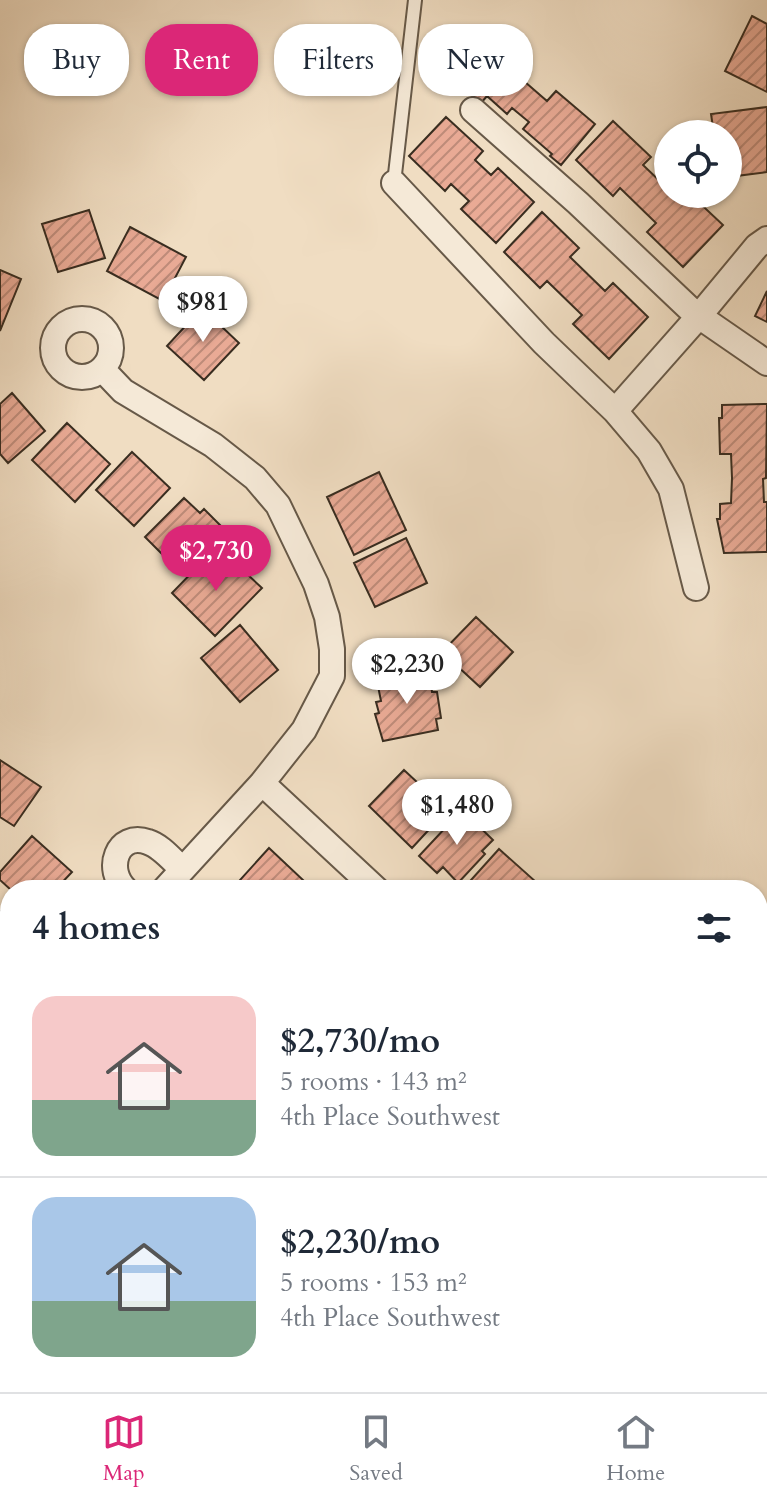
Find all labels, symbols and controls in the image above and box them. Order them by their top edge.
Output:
chip: Buy [24,24,129,96]
chip: Rent [145,24,258,96]
chip: Filters [274,24,402,96]
chip: New [418,24,533,96]
map controls [654,120,742,208]
button: locate [654,120,742,208]
pin: $981 [156,276,250,344]
text: $981 [176,284,230,319]
pin: $2,730 [151,525,281,593]
text: $2,730 [179,533,253,568]
pin: $2,230 [342,638,472,706]
text: $2,230 [370,646,444,681]
pin: $1,480 [392,779,522,847]
text: $1,480 [420,787,494,822]
text: 4 homes [32,905,160,951]
icon: filters [692,906,736,950]
text: $2,730/mo [280,1018,440,1064]
icon: home [96,1028,192,1124]
text: 5 rooms · 143 m² [280,1064,467,1099]
text: 4th Place Southwest [280,1099,500,1134]
text: $2,230/mo [280,1219,440,1265]
icon: home [96,1229,192,1325]
text: 5 rooms · 153 m² [280,1265,467,1300]
text: 4th Place Southwest [280,1300,500,1335]
tab: Map [102,1410,146,1488]
tab: Saved [349,1410,403,1488]
tab: Home [606,1410,665,1488]

